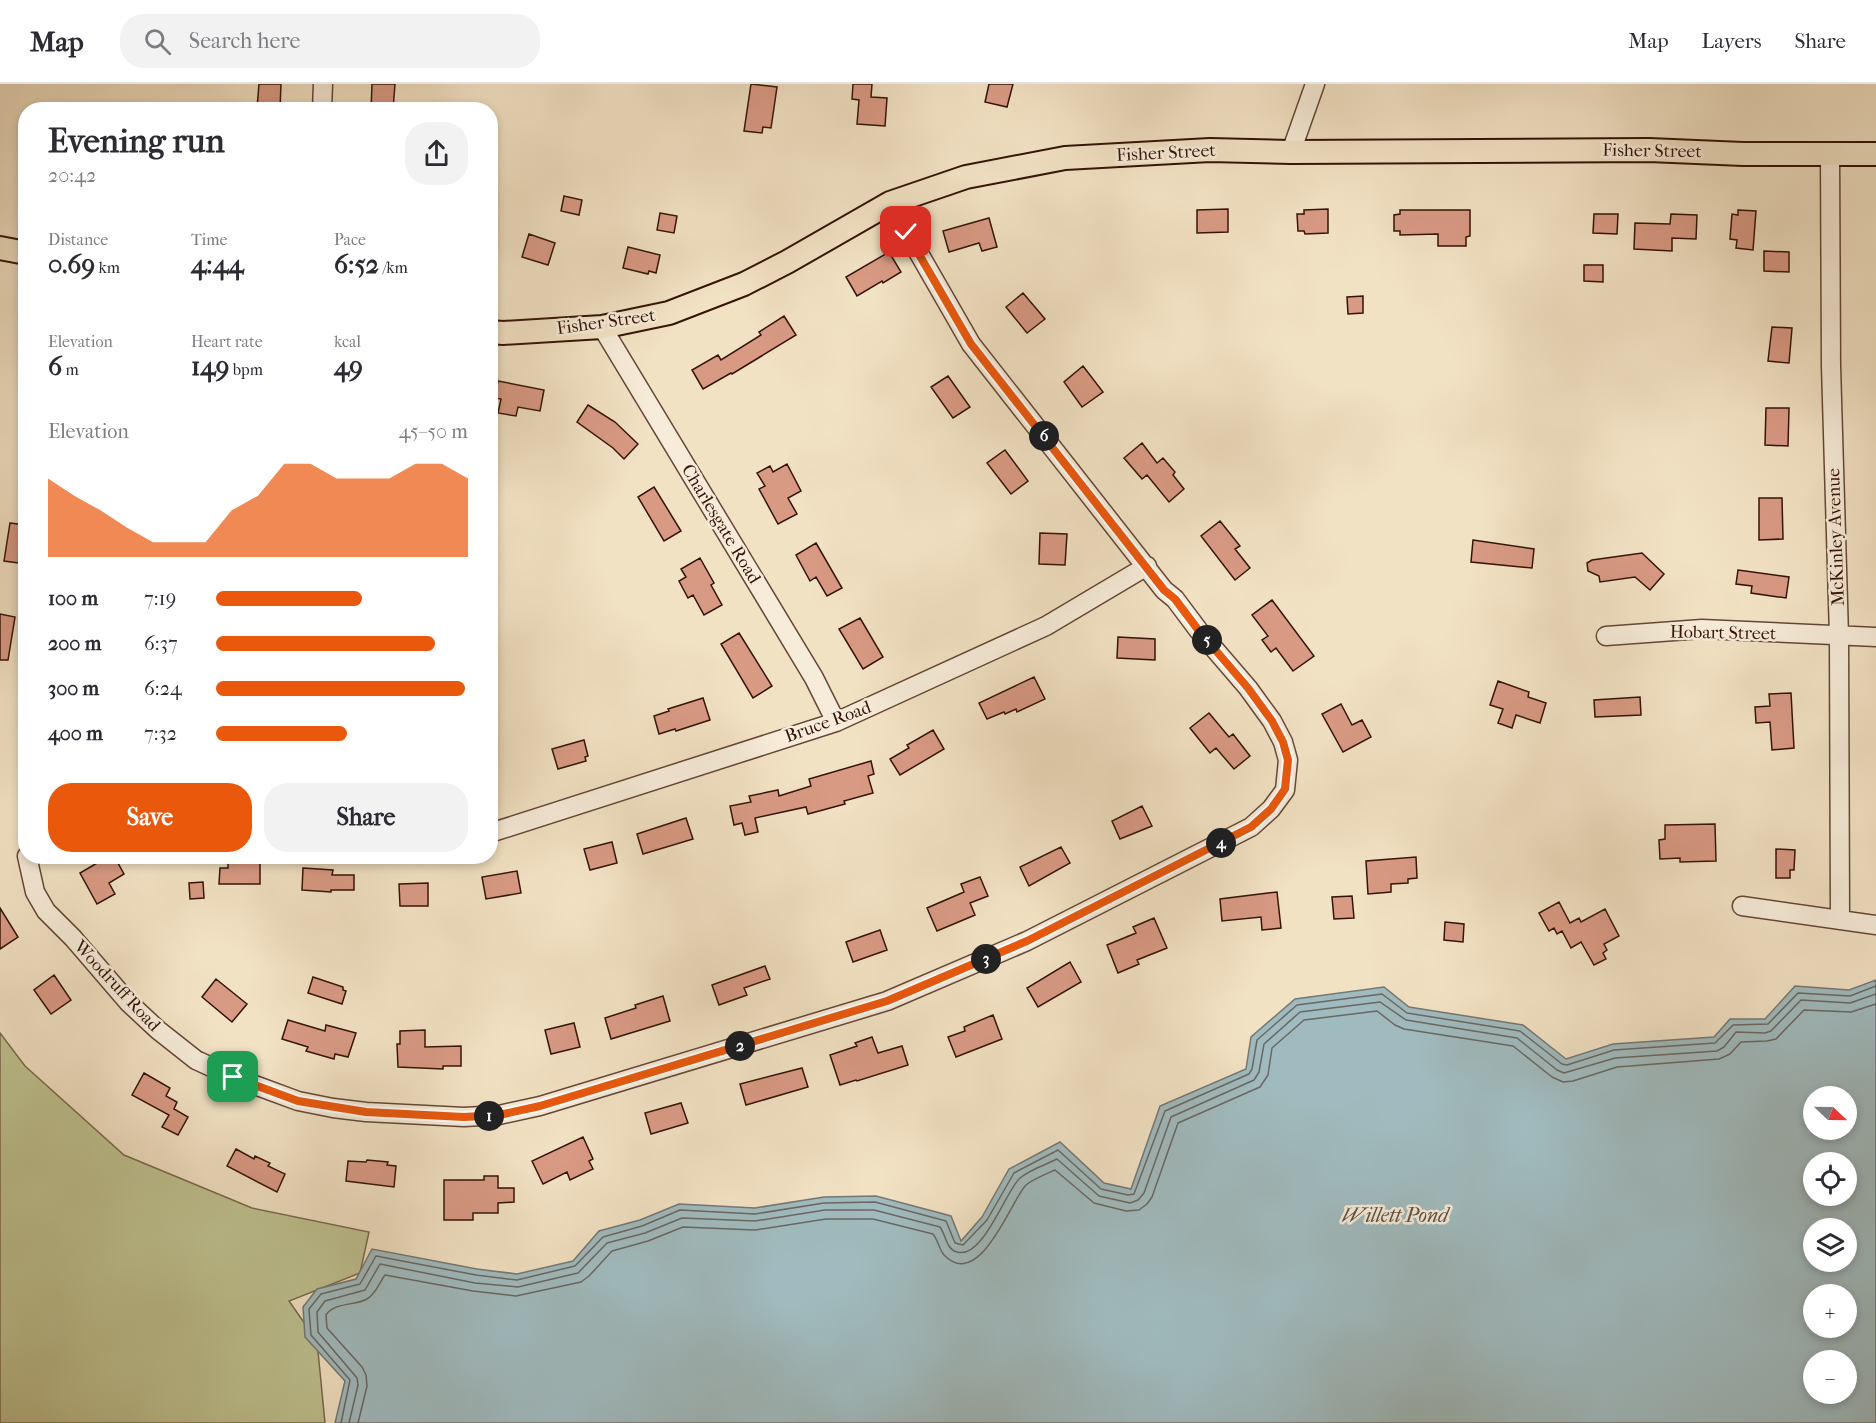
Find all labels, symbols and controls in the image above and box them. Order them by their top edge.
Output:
search box [120,14,540,68]
text: Map [30,25,84,58]
icon: search [141,25,174,58]
text: Search here [189,28,300,54]
text: Map [1628,29,1669,53]
text: Layers [1702,29,1761,53]
text: Share [1794,29,1846,53]
text: Evening run [48,122,225,161]
button: share [405,122,468,185]
street label: Fisher Street [1116,140,1217,166]
street label: Fisher Street [1602,140,1702,162]
text: 20:42 [48,164,96,187]
pin [880,206,931,257]
icon: check [889,215,922,248]
text: Distance [48,230,108,249]
text: Time [191,230,227,249]
text: Pace [334,230,366,249]
text: 0.69 [48,249,95,280]
text: 4:44 [191,249,243,280]
text: 6:52 [334,249,379,280]
text: km [95,258,120,277]
text: /km [379,258,408,277]
street label: Fisher Street [555,305,657,339]
text: Elevation [48,332,113,351]
text: Heart rate [191,332,263,351]
text: kcal [334,332,361,351]
text: 6 [48,351,62,382]
text: 149 [191,351,229,382]
text: 49 [334,351,363,382]
text: m [62,360,79,379]
text: bpm [229,360,263,379]
text: Elevation [48,420,129,443]
text: 45–50 m [399,420,468,443]
pin: 6 [1029,421,1059,451]
text: 6 [1040,426,1048,445]
street label: Charlesgate Road [677,460,765,588]
street label: McKinley Avenue [1823,468,1849,606]
text: 100 m [48,587,98,610]
text: 7:19 [144,587,176,610]
street label: Hobart Street [1670,622,1777,644]
pin: 5 [1192,625,1222,655]
text: 5 [1204,630,1210,649]
text: 200 m [48,632,101,655]
text: 6:37 [144,632,178,655]
text: 300 m [48,677,99,700]
text: 6:24 [144,677,182,700]
street label: Bruce Road [782,697,874,747]
text: 400 m [48,722,103,745]
text: 7:32 [144,722,177,745]
button: Save [48,783,252,852]
button: Share [264,783,468,852]
pin: 4 [1206,828,1236,858]
text: 4 [1216,833,1226,852]
street label: Woodruff Road [69,935,165,1036]
pin: 3 [971,944,1001,974]
text: 3 [983,949,989,968]
pin: 2 [725,1031,755,1061]
text: 2 [736,1036,744,1055]
pin [207,1051,258,1102]
icon: arrive [216,1060,249,1093]
north arrow [1803,1086,1857,1140]
map controls [1803,1086,1857,1404]
pin: 1 [474,1101,504,1131]
text: 1 [486,1106,492,1125]
button: locate [1803,1152,1857,1206]
water label: Willett Pond [1342,1204,1451,1227]
button: layers [1803,1218,1857,1272]
button: + [1803,1284,1857,1338]
button: − [1803,1350,1857,1404]

